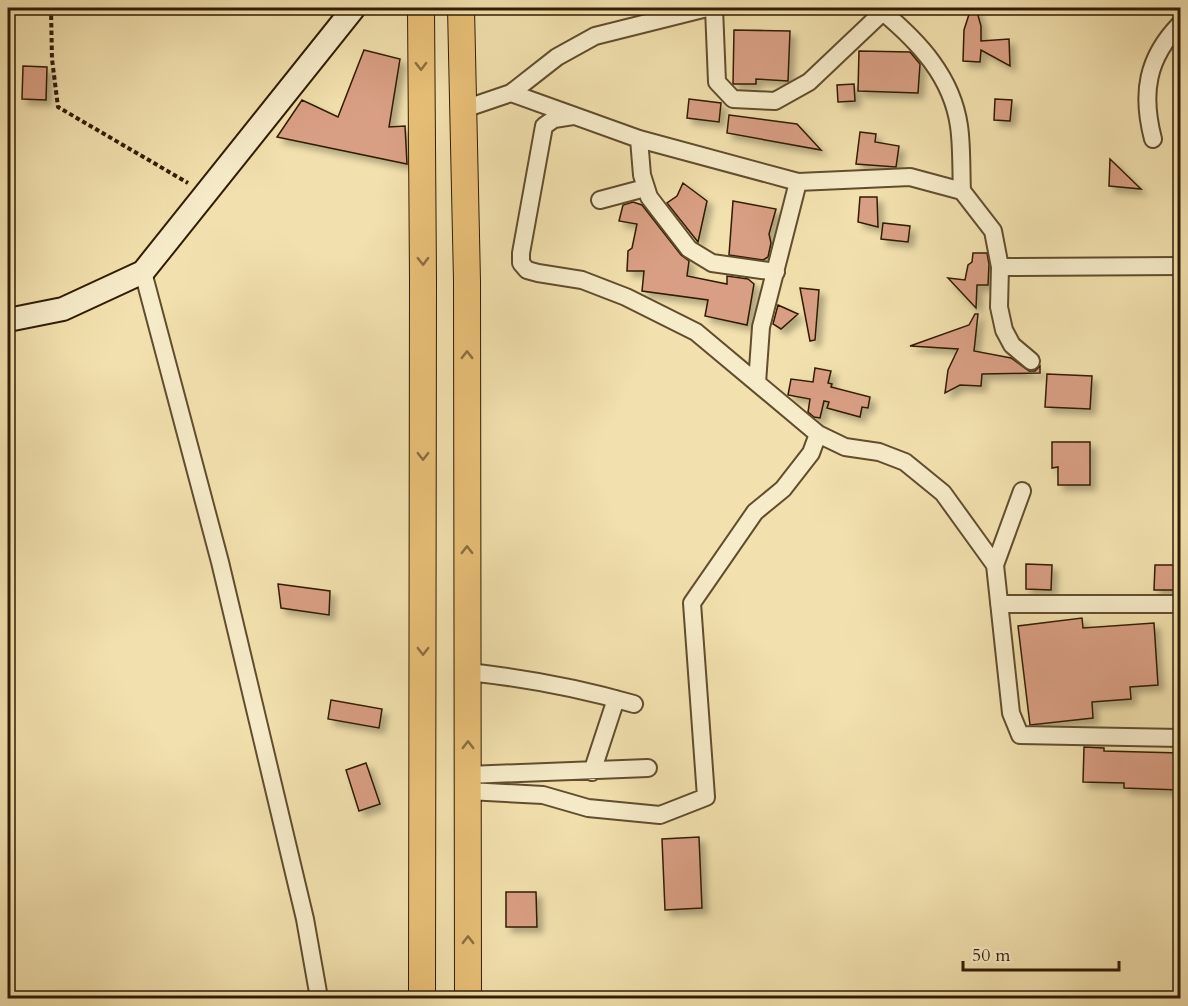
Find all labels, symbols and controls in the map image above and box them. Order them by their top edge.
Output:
one-way arrow [415,61,428,70]
one-way arrow [417,256,429,265]
one-way arrow [461,351,473,360]
one-way arrow [417,451,429,460]
one-way arrow [461,546,473,555]
one-way arrow [417,646,429,655]
one-way arrow [462,741,474,750]
scale bar [963,934,1119,972]
one-way arrow [462,936,474,945]
text: 50 m [972,943,1011,968]

